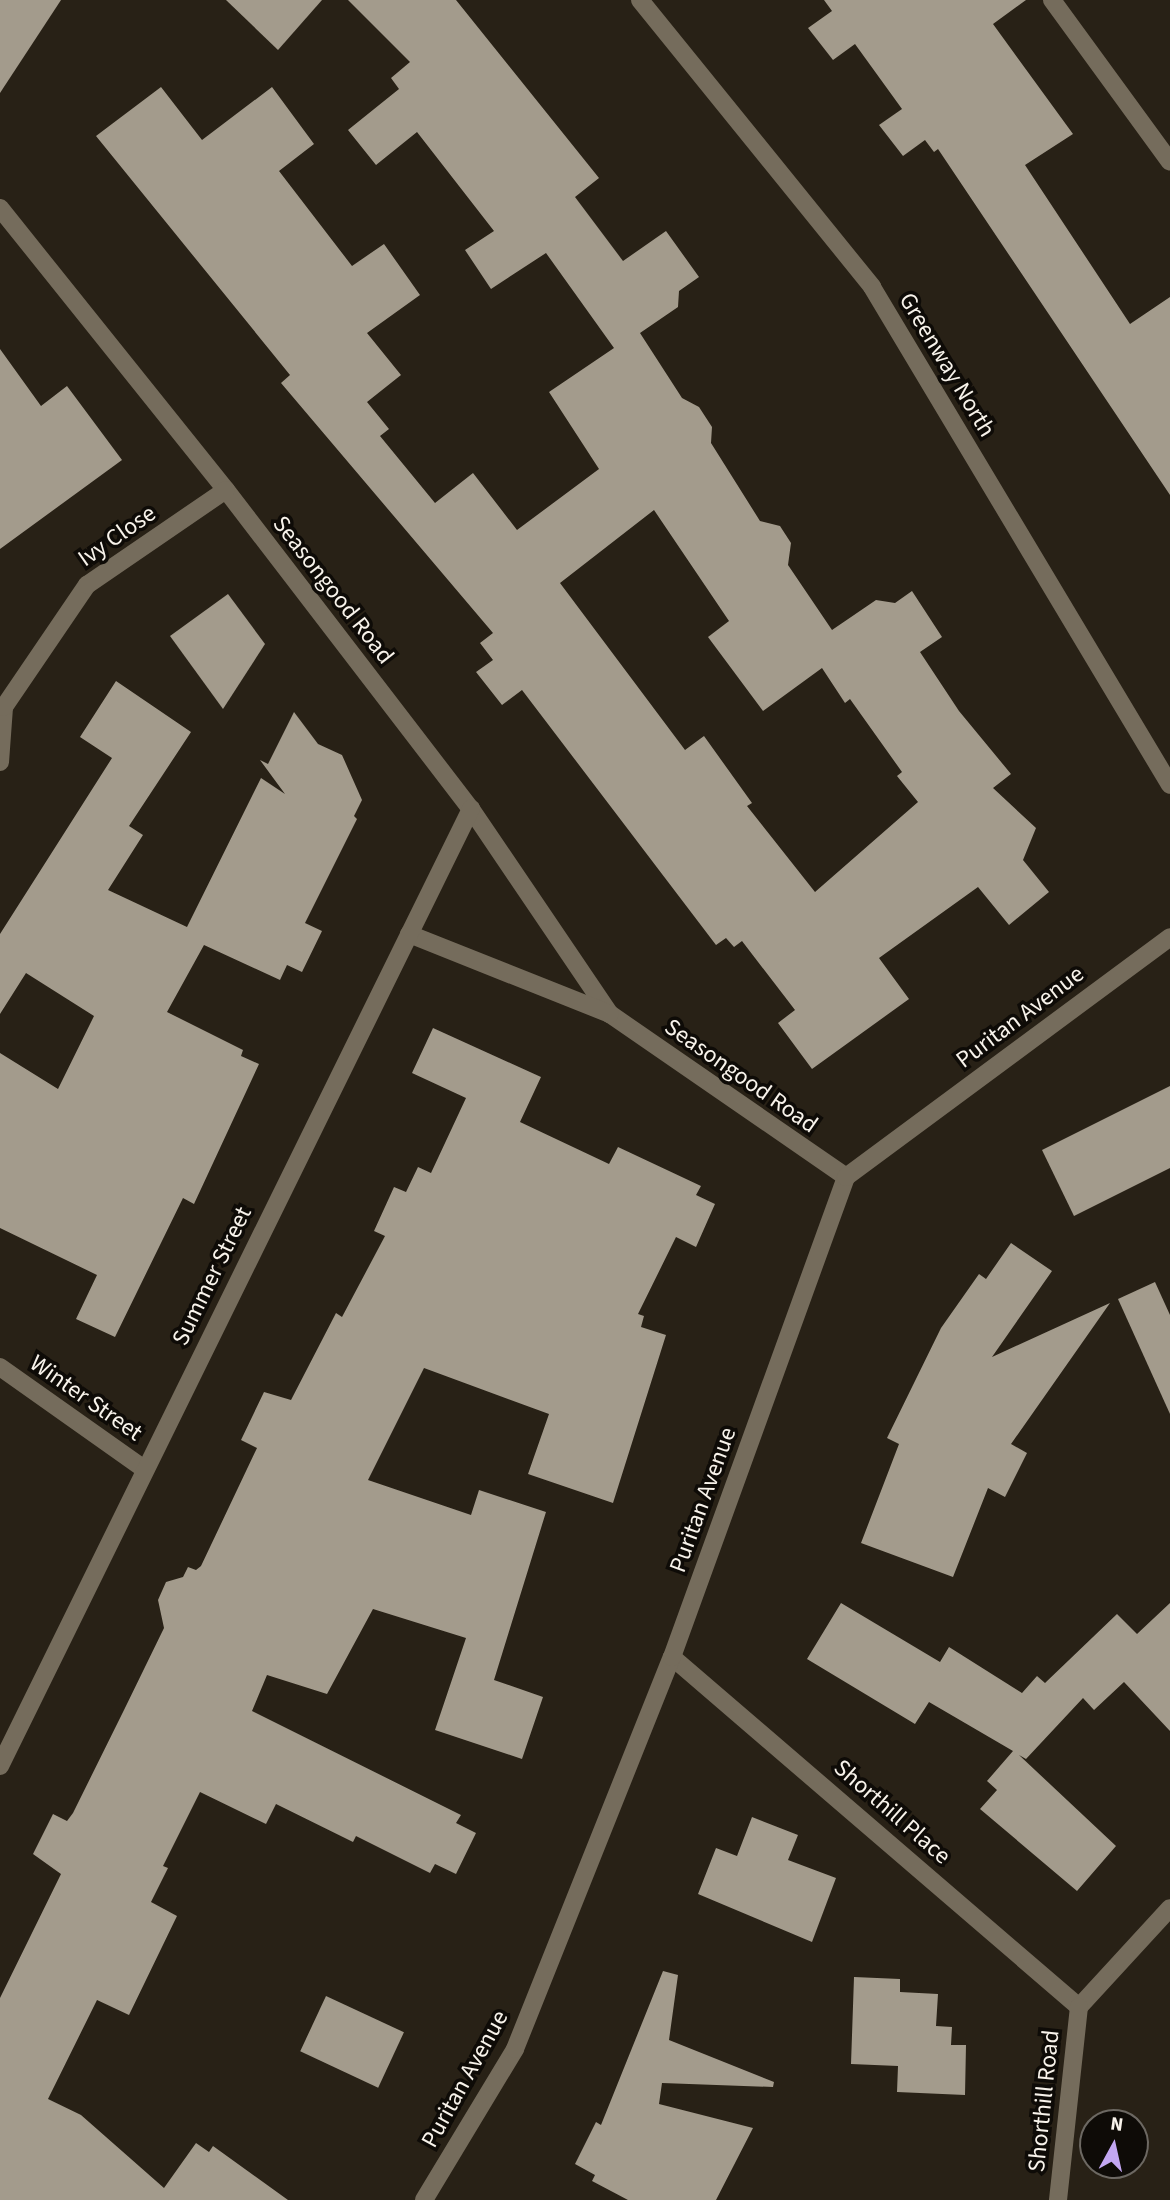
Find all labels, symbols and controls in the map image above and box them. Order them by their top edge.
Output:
street label: Greenway North [893,288,1001,442]
street label: Ivy Close [73,499,161,573]
street label: Seasongood Road [266,510,400,670]
street label: Puritan Avenue [950,960,1090,1074]
street label: Seasongood Road [659,1013,823,1139]
street label: Summer Street [166,1202,258,1350]
street label: Winter Street [24,1349,148,1447]
street label: Puritan Avenue [663,1423,743,1577]
street label: Shorthill Place [828,1753,956,1871]
street label: Puritan Avenue [415,2005,515,2153]
street label: Shorthill Road [1022,2028,1066,2174]
north arrow [1079,2109,1149,2179]
text: N [1109,2110,1125,2139]

